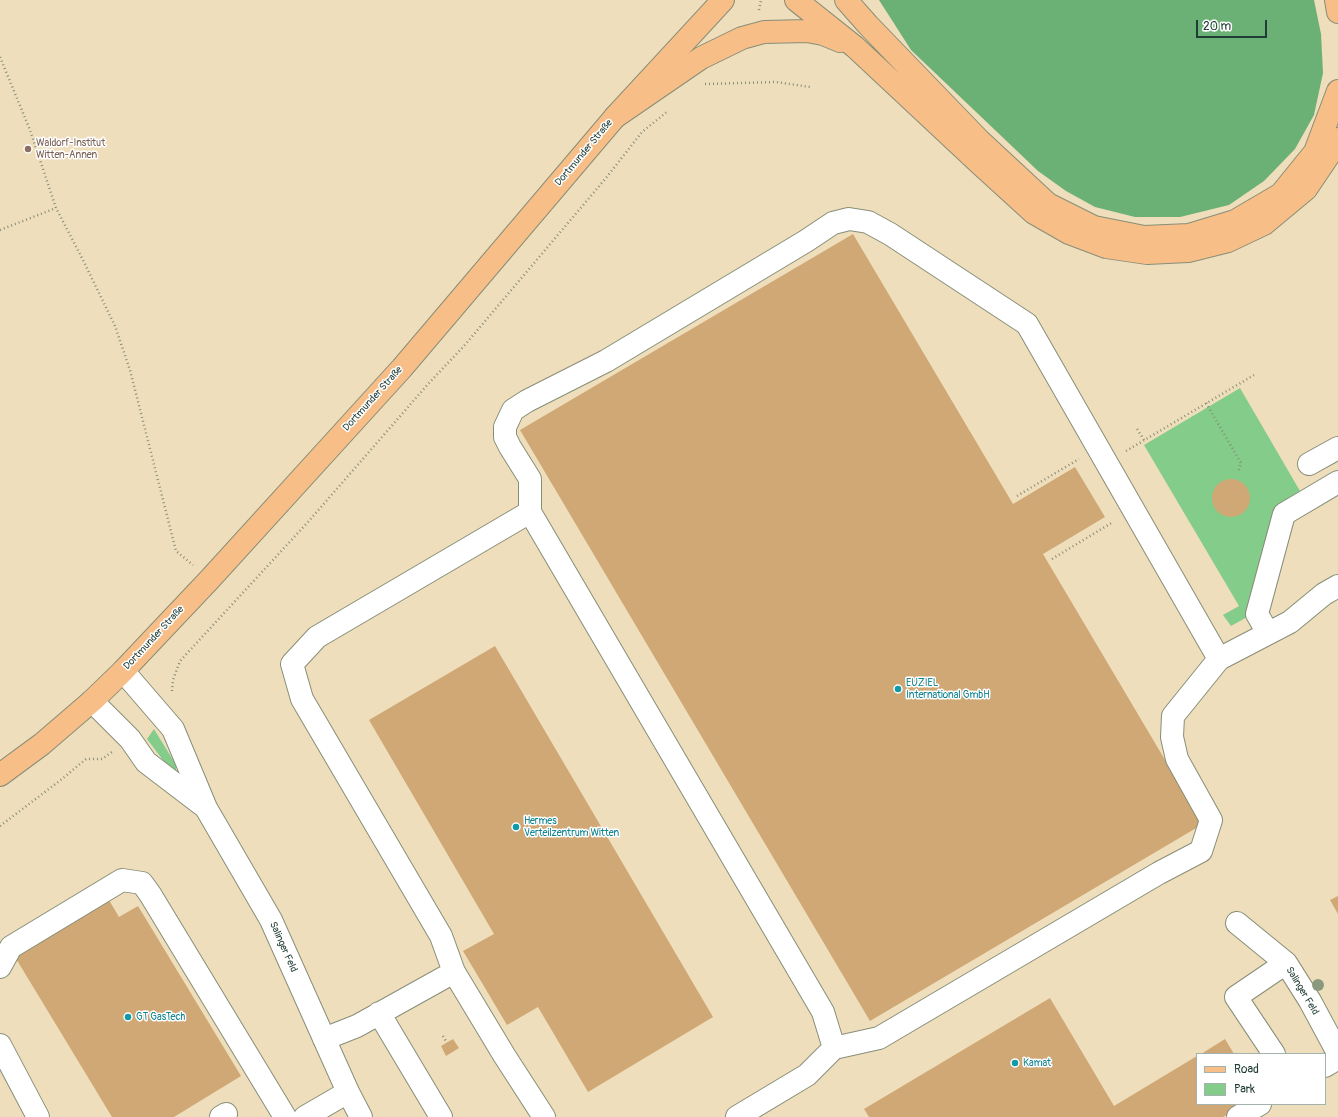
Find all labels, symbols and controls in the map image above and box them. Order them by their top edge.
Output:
scale bar [1198,12,1269,38]
text: 20 m [1203,19,1231,34]
street label: Dortmunder Straße [553,117,615,189]
place label: Waldorf-Institut Witten-Annen [36,137,105,160]
marker: Waldorf-Institut Witten-Annen [23,144,33,154]
street label: Dortmunder Straße [341,364,405,434]
street label: Dortmunder Straße [121,604,187,672]
place label: EUZIEL International GmbH [906,677,990,700]
marker: EUZIEL International GmbH [893,684,903,694]
place label: Hermes Verteilzentrum Witten [524,815,619,838]
marker: Hermes Verteilzentrum Witten [511,822,521,832]
street label: Salinger Feld [267,920,299,974]
street label: Salinger Feld [1283,965,1321,1017]
place label: GT GasTech [136,1011,185,1023]
marker: GT GasTech [123,1012,133,1022]
legend [1196,1053,1326,1105]
place label: Kamat [1023,1057,1051,1069]
marker: Kamat [1010,1058,1020,1068]
text: Road [1234,1062,1259,1077]
text: Park [1234,1082,1255,1097]

